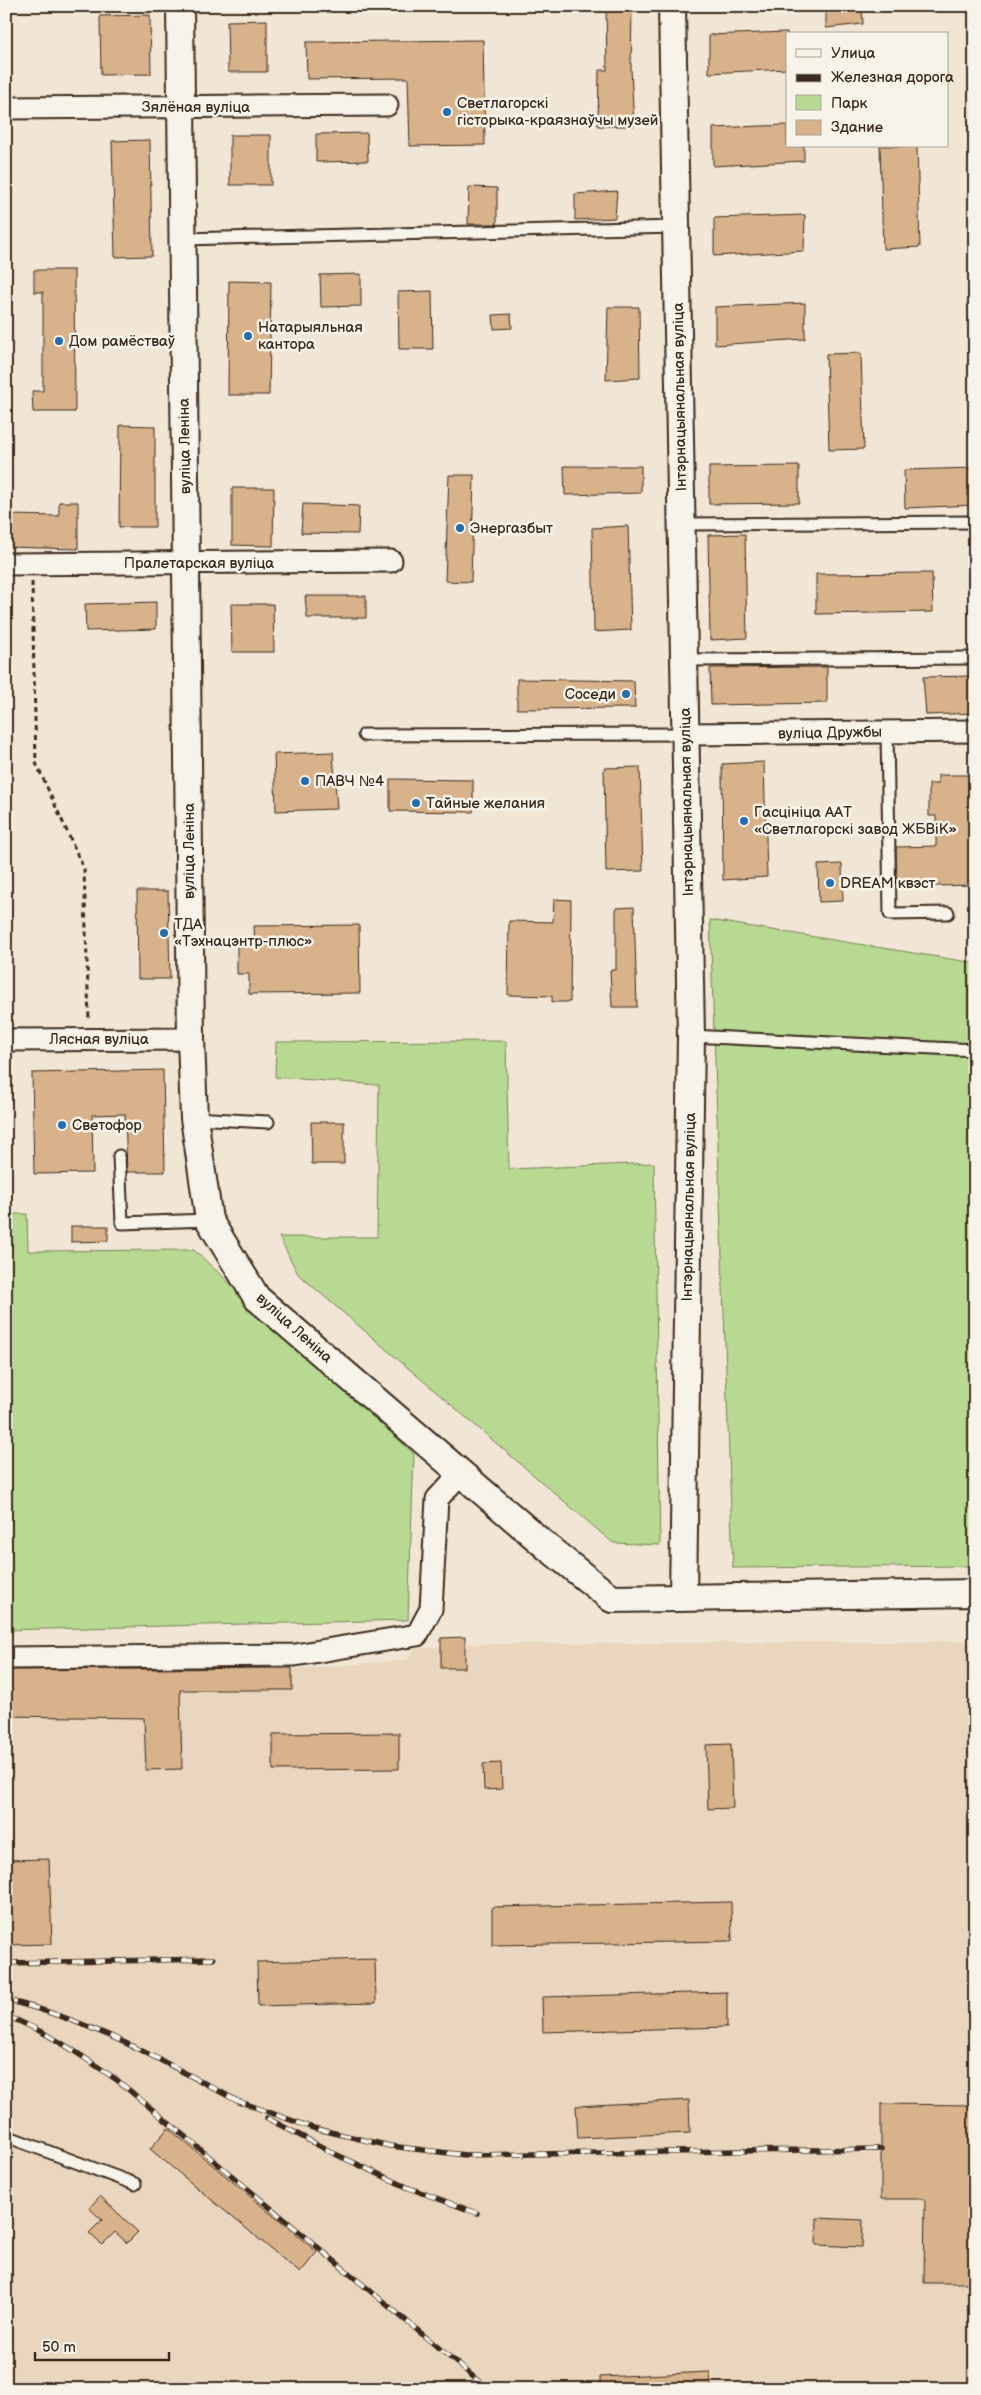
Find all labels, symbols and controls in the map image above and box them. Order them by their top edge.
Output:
legend [786,32,948,148]
text: Улица [831,44,876,63]
text: Железная дорога [831,68,954,87]
place label: Светлагорскі гісторыка-краязнаўчы музей [457,94,658,130]
text: Парк [831,94,868,113]
street label: Зялёная вуліца [142,98,250,117]
marker: Светлагорскі гісторыка-краязнаўчы музей [441,106,453,118]
text: Здание [831,118,883,137]
street label: Інтэрнацыянальная вуліца [669,302,691,492]
place label: Натарыяльная кантора [258,318,363,354]
marker: Натарыяльная кантора [242,330,254,342]
place label: Дом рамёстваў [69,332,175,351]
marker: Дом рамёстваў [53,335,65,347]
street label: вуліца Леніна [175,398,195,494]
place label: Энергазбыт [470,519,553,538]
marker: Энергазбыт [454,522,466,534]
street label: Пралетарская вуліца [124,554,274,573]
place label: Соседи [565,685,616,704]
marker: Соседи [620,688,632,700]
street label: Інтэрнацыянальная вуліца [676,707,698,897]
street label: вуліца Дружбы [778,723,882,743]
place label: ПАВЧ №4 [315,772,384,791]
marker: ПАВЧ №4 [299,775,311,787]
place label: Тайные желания [426,794,545,813]
marker: Тайные желания [410,797,422,809]
street label: вуліца Леніна [180,803,199,899]
place label: Гасцініца ААТ «Светлагорскі завод ЖБВіК» [754,803,957,839]
marker: Гасцініца ААТ «Светлагорскі завод ЖБВіК» [738,815,750,827]
place label: DREAM квэст [840,874,936,893]
marker: DREAM квэст [824,877,836,889]
place label: ТДА «Тэхнацэнтр-плюс» [174,915,312,951]
marker: ТДА «Тэхнацэнтр-плюс» [158,927,170,939]
street label: Лясная вуліца [48,1030,149,1049]
street label: Інтэрнацыянальная вуліца [678,1112,700,1302]
place label: Светофор [72,1116,142,1135]
marker: Светофор [56,1119,68,1131]
street label: вуліца Леніна [252,1289,336,1367]
scale bar [35,2330,169,2362]
text: 50 m [42,2338,76,2357]

